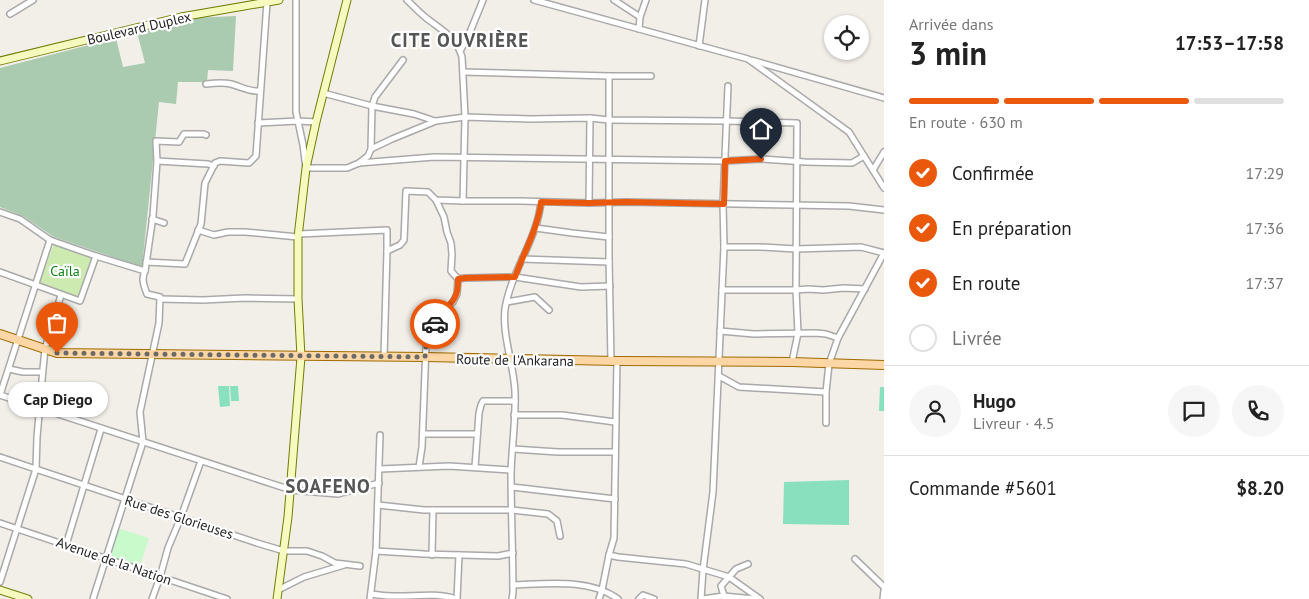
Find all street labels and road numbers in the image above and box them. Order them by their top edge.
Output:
street label: Boulevard Duplex [85,7,193,49]
street label: Route de l'Ankarana [456,350,574,370]
street label: Rue des Glorieuses [122,491,236,543]
street label: Avenue de la Nation [54,533,174,589]

